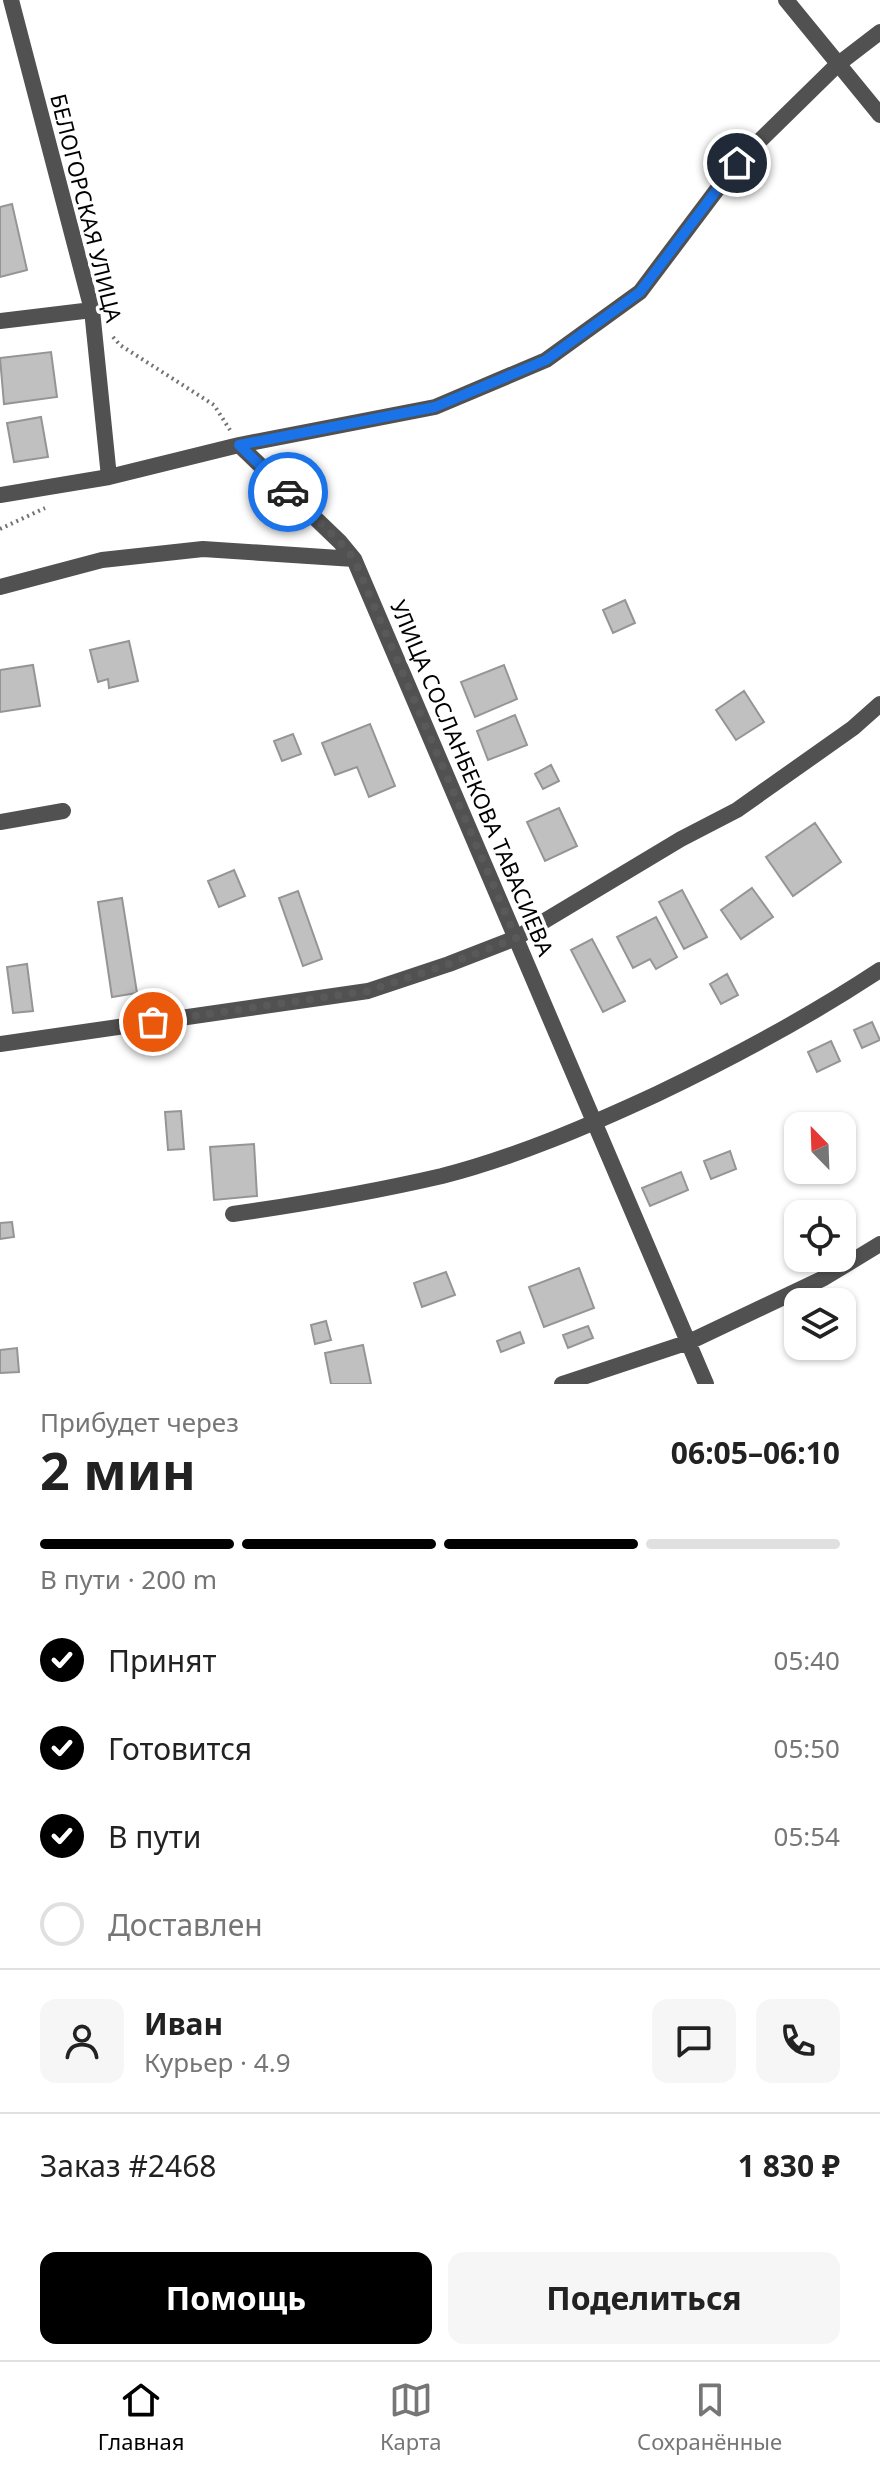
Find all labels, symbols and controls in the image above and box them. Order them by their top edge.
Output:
street label: БЕЛОГОРСКАЯ УЛИЦА [44,91,130,326]
pin [703,129,771,197]
icon: home [715,141,759,185]
courier [248,452,328,532]
icon: car [266,470,310,514]
street label: УЛИЦА СОСЛАНБЕКОВА ТАВАСИЕВА [384,595,562,961]
pin [119,988,187,1056]
icon: bag [131,1000,175,1044]
north arrow [784,1112,856,1184]
map controls [784,1112,856,1360]
button: locate [784,1200,856,1272]
button: layers [784,1288,856,1360]
text: Прибудет через [40,1404,239,1440]
text: 06:05–06:10 [671,1432,840,1473]
text: 2 мин [40,1434,196,1505]
text: В пути · 200 m [40,1561,217,1597]
icon: check [40,1638,84,1682]
text: Принят [108,1640,217,1681]
text: 05:40 [774,1642,840,1678]
icon: check [40,1726,84,1770]
text: Готовится [108,1728,252,1769]
text: 05:50 [774,1730,840,1766]
icon: check [40,1814,84,1858]
text: В пути [108,1816,201,1857]
text: 05:54 [774,1818,840,1854]
text: Доставлен [108,1904,263,1945]
button: person [40,1999,124,2083]
button: chat [652,1999,736,2083]
button: phone [756,1999,840,2083]
text: Иван [144,2003,223,2044]
text: Курьер · 4.9 [144,2044,291,2080]
text: Заказ #2468 [40,2145,216,2186]
text: 1 830 ₽ [738,2145,840,2186]
button: Помощь [40,2252,432,2344]
button: Поделиться [448,2252,840,2344]
tab: Главная [98,2378,184,2456]
tab: Карта [380,2378,441,2456]
tab: Сохранённые [637,2378,782,2456]

